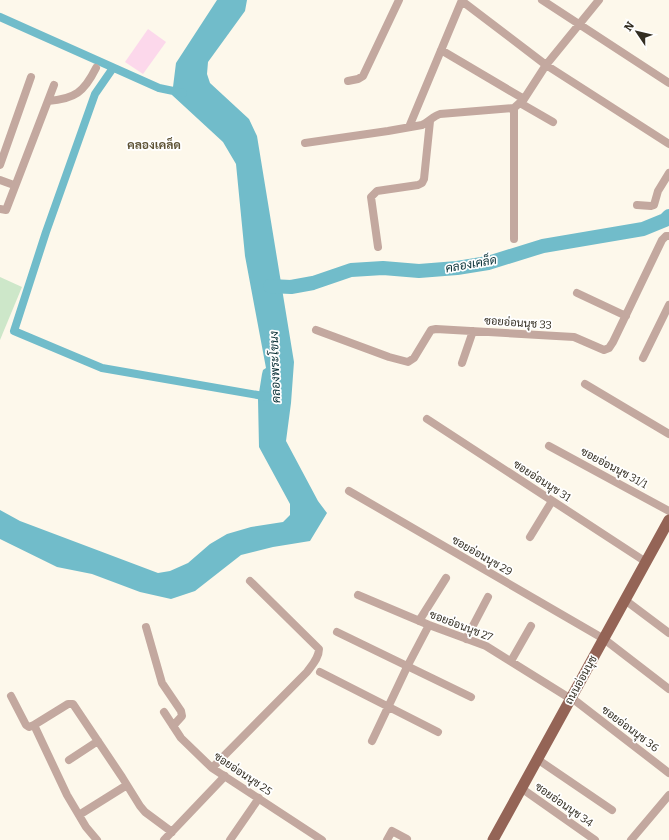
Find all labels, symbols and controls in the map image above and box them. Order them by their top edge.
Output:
north arrow [617,12,657,52]
text: N [621,19,637,34]
district label: คลองเคล็ด [127,137,181,152]
water label: คลองเคล็ด [444,251,498,275]
street label: ซอยอ่อนนุช 33 [484,313,552,334]
water label: คลองพระโขนง [266,330,283,403]
street label: ซอยอ่อนนุช 31/1 [577,444,651,493]
street label: ซอยอ่อนนุช 31 [510,457,574,506]
street label: ซอยอ่อนนุช 29 [448,533,515,580]
street label: ซอยอ่อนนุช 27 [427,607,495,646]
street label: ถนนอ่อนนุช [561,652,602,708]
street label: ซอยอ่อนนุช 36 [598,703,662,756]
street label: ซอยอ่อนนุช 25 [210,749,275,800]
street label: ซอยอ่อนนุช 34 [531,779,597,832]

